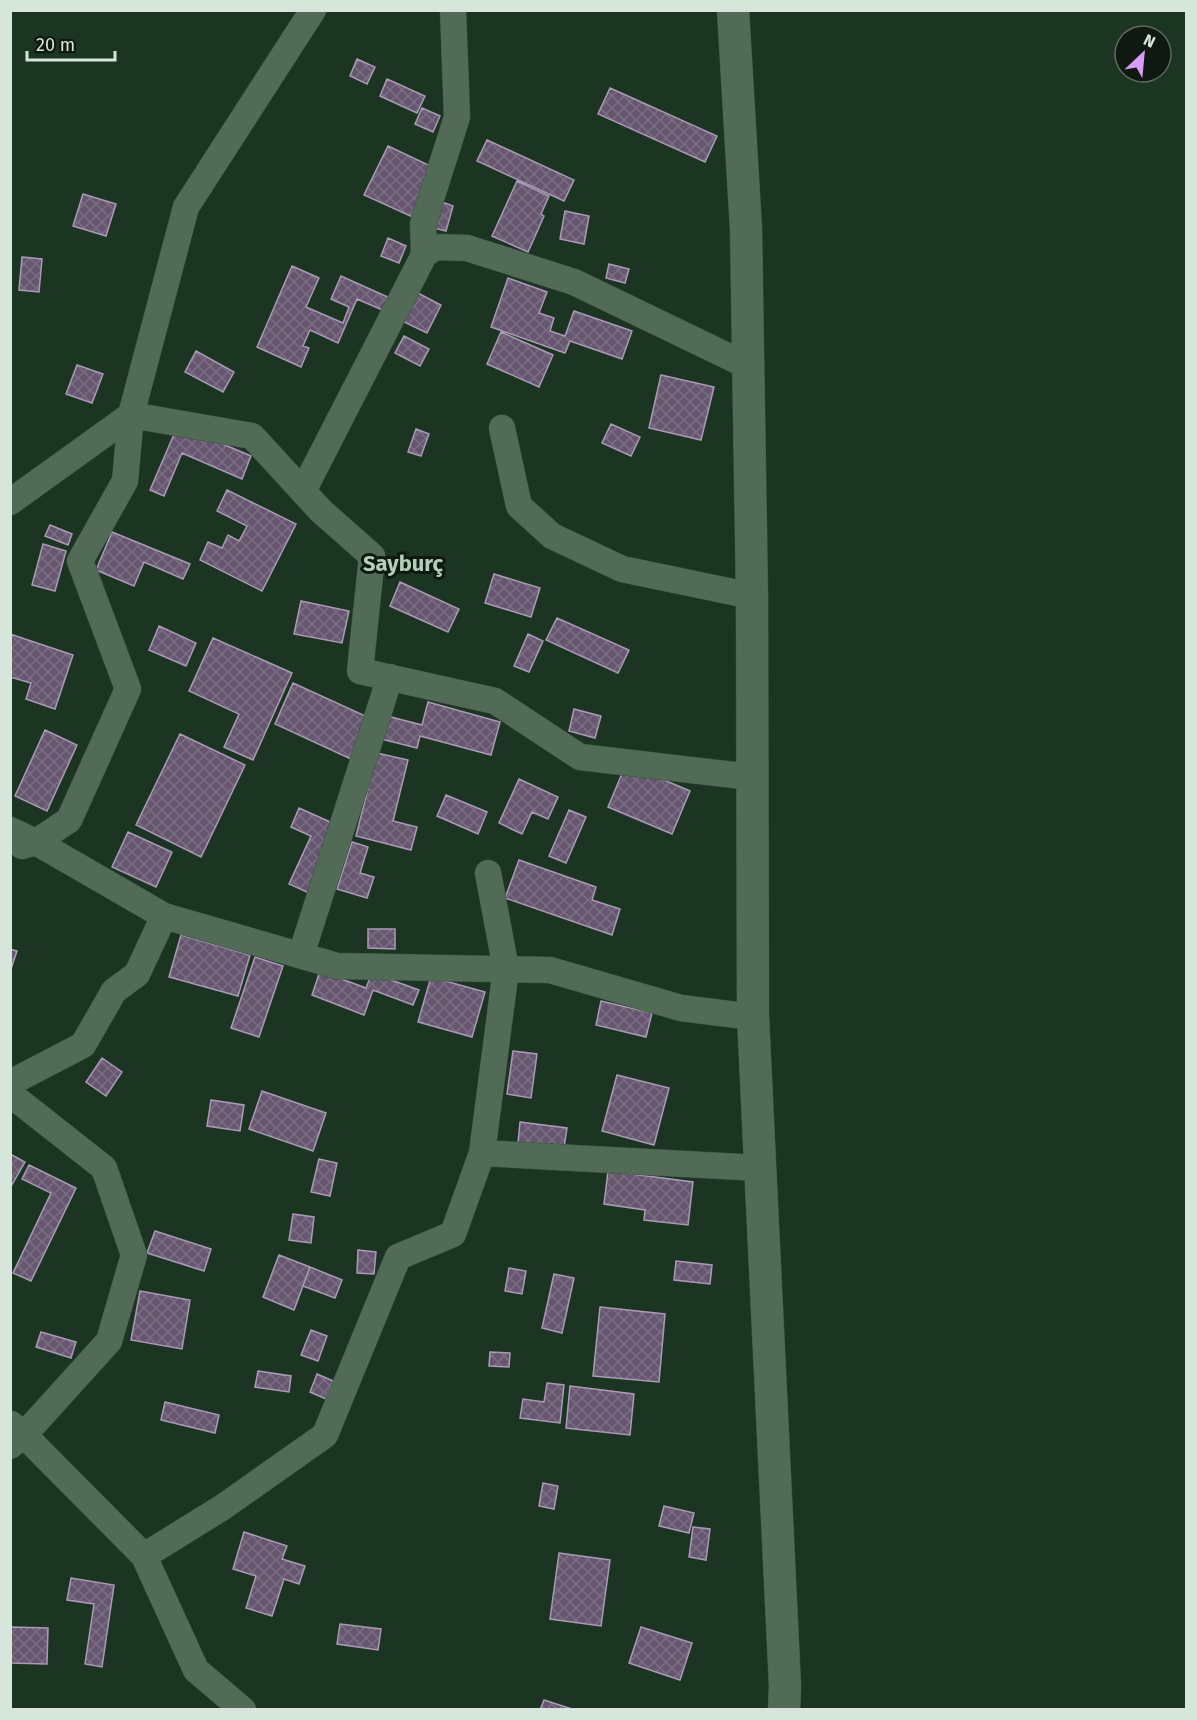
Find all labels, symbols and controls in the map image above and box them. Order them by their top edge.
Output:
scale bar [27,24,116,62]
north arrow [1113,24,1173,84]
text: N [1140,30,1158,52]
text: 20 m [36,34,75,56]
district label: Sayburç [363,550,444,577]

